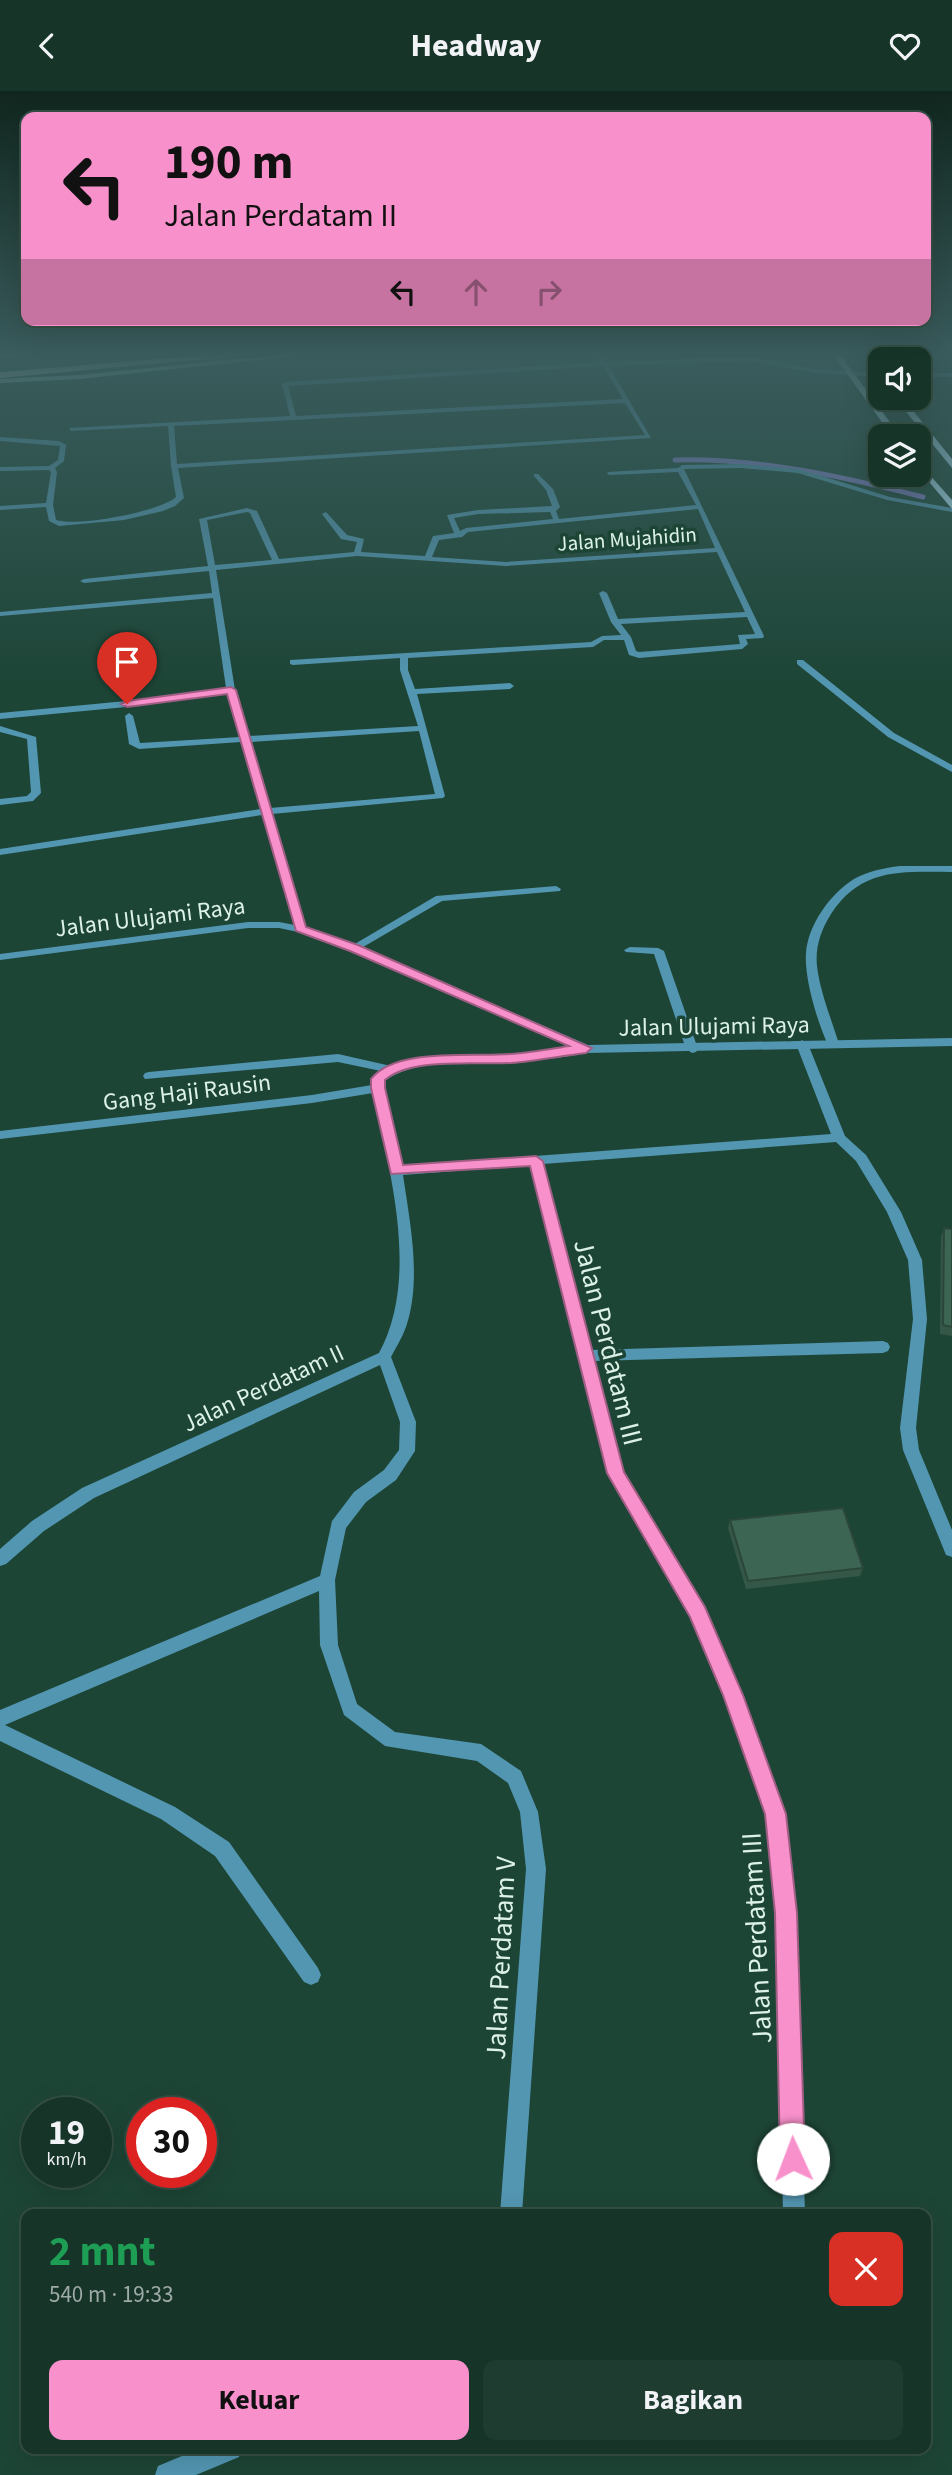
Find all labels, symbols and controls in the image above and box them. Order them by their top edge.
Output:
text: Headway [410,23,542,69]
icon: back [28,27,66,65]
icon: heart [886,27,924,65]
text: 190 m [164,128,293,198]
icon: left [49,140,140,231]
text: Jalan Perdatam II [164,193,397,239]
icon: left [384,273,422,311]
icon: ahead [457,273,495,311]
icon: right [530,273,568,311]
map controls [868,347,931,487]
button: sound [868,347,931,410]
button: layers [868,424,931,487]
street label: Jalan Mujahidin [556,519,698,559]
pin [97,632,157,704]
icon: arrive [108,643,146,681]
street label: Jalan Ulujami Raya [53,888,247,947]
street label: Jalan Ulujami Raya [618,1007,810,1046]
street label: Gang Haji Rausin [101,1065,273,1120]
street label: Jalan Perdatam III [563,1235,653,1450]
street label: Jalan Perdatam II [177,1336,350,1441]
street label: Jalan Perdatam III [731,1831,783,2045]
street label: Jalan Perdatam V [476,1855,526,2061]
speed limit sign: 30 [126,2097,217,2188]
text: 19 [48,2108,85,2158]
position arrow [756,2122,830,2196]
text: km/h [47,2147,86,2172]
text: 2 mnt [49,2222,156,2282]
button: close [829,2232,903,2306]
text: 540 m · 19:33 [49,2278,173,2311]
button: Keluar [49,2360,469,2440]
button: Bagikan [483,2360,903,2440]

